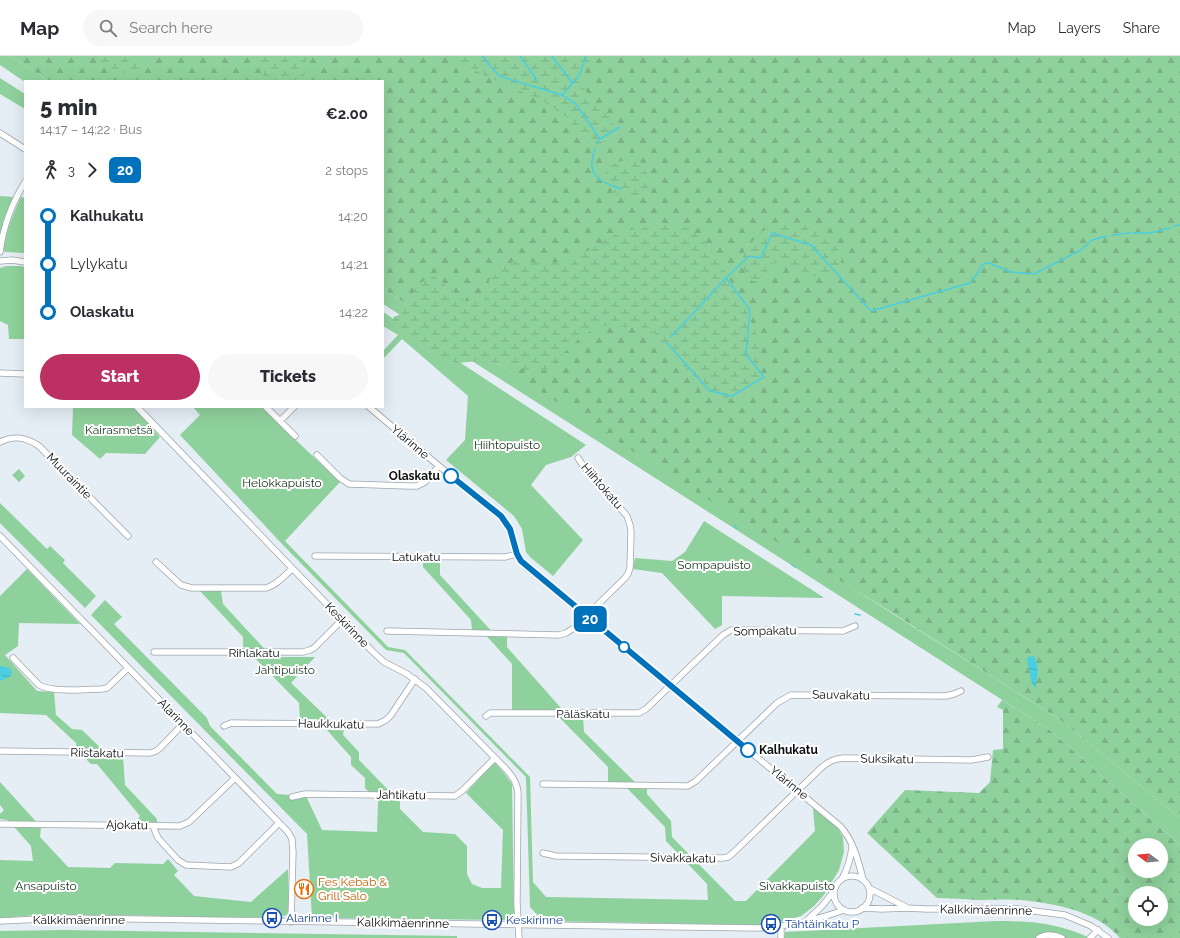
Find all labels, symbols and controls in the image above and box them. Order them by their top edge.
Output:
search box [83,10,363,46]
text: Map [20,17,59,39]
icon: search [97,17,119,39]
text: Search here [129,19,213,37]
text: Map [1008,20,1036,36]
text: Layers [1058,20,1101,36]
text: Share [1123,20,1160,36]
text: 5 min [40,94,97,120]
text: €2.00 [326,105,368,123]
text: 14:17 – 14:22 · Bus [40,122,142,137]
icon: walk [40,159,62,181]
icon: forward [81,159,103,181]
text: 20 [117,162,133,178]
text: 3 [68,163,75,178]
text: 2 stops [325,163,368,178]
text: Kalhukatu [70,207,144,225]
text: 14:20 [338,209,368,224]
text: Lylykatu [70,255,128,273]
text: 14:21 [341,257,368,272]
text: Olaskatu [70,303,134,321]
text: 14:22 [339,305,368,320]
button: Start [40,354,200,400]
button: Tickets [208,354,368,400]
street label: Ylärinne [388,422,432,462]
park label: Kairasmetsä [85,423,153,437]
park label: Hiihtopuisto [474,438,540,452]
street label: Muuraintie [44,450,94,502]
street label: Hiihtokatu [578,460,626,512]
marker: Olaskatu [443,468,459,484]
place label: Olaskatu [389,469,440,483]
park label: Helokkapuisto [242,476,322,490]
street label: Latukatu [392,550,440,564]
park label: Sompapuisto [677,558,751,572]
street label: Keskirinne [322,600,372,650]
line badge: 20 [572,606,608,632]
text: 20 [582,611,598,627]
street label: Sompakatu [733,623,797,639]
unlabelled marker [618,641,630,653]
street label: Rihlakatu [228,646,280,660]
park label: Jahtipuisto [255,663,315,677]
street label: Sauvakatu [812,687,870,703]
street label: Alarinne [155,696,197,738]
street label: Päläskatu [556,707,610,721]
street label: Haukkukatu [298,716,364,732]
marker: Kalhukatu [740,742,756,758]
place label: Kalhukatu [759,743,818,757]
street label: Riistakatu [70,746,124,760]
street label: Suksikatu [860,752,914,766]
street label: Ylärinne [767,763,811,803]
street label: Jahtikatu [376,788,426,802]
street label: Ajokatu [106,818,148,832]
north arrow [1128,838,1168,878]
map controls [1128,838,1168,926]
street label: Sivakkakatu [650,850,716,866]
place label: Fes Kebab & Grill Salo [318,875,387,903]
restaurant icon: Fes Kebab & Grill Salo [293,878,315,900]
park label: Ansapuisto [15,879,77,893]
park label: Sivakkapuisto [759,879,835,893]
button: locate [1128,886,1168,926]
street label: Kalkkimäenrinne [940,902,1032,918]
bus stop icon: Alarinne I [261,907,283,929]
bus stop icon: Keskirinne [481,909,503,931]
place label: Alarinne I [286,911,338,925]
street label: Kalkkimäenrinne [33,913,125,927]
place label: Keskirinne [506,913,563,927]
bus stop icon: Tähtäinkatu P [760,913,782,935]
street label: Kalkkimäenrinne [357,915,449,931]
place label: Tähtäinkatu P [785,917,860,931]

